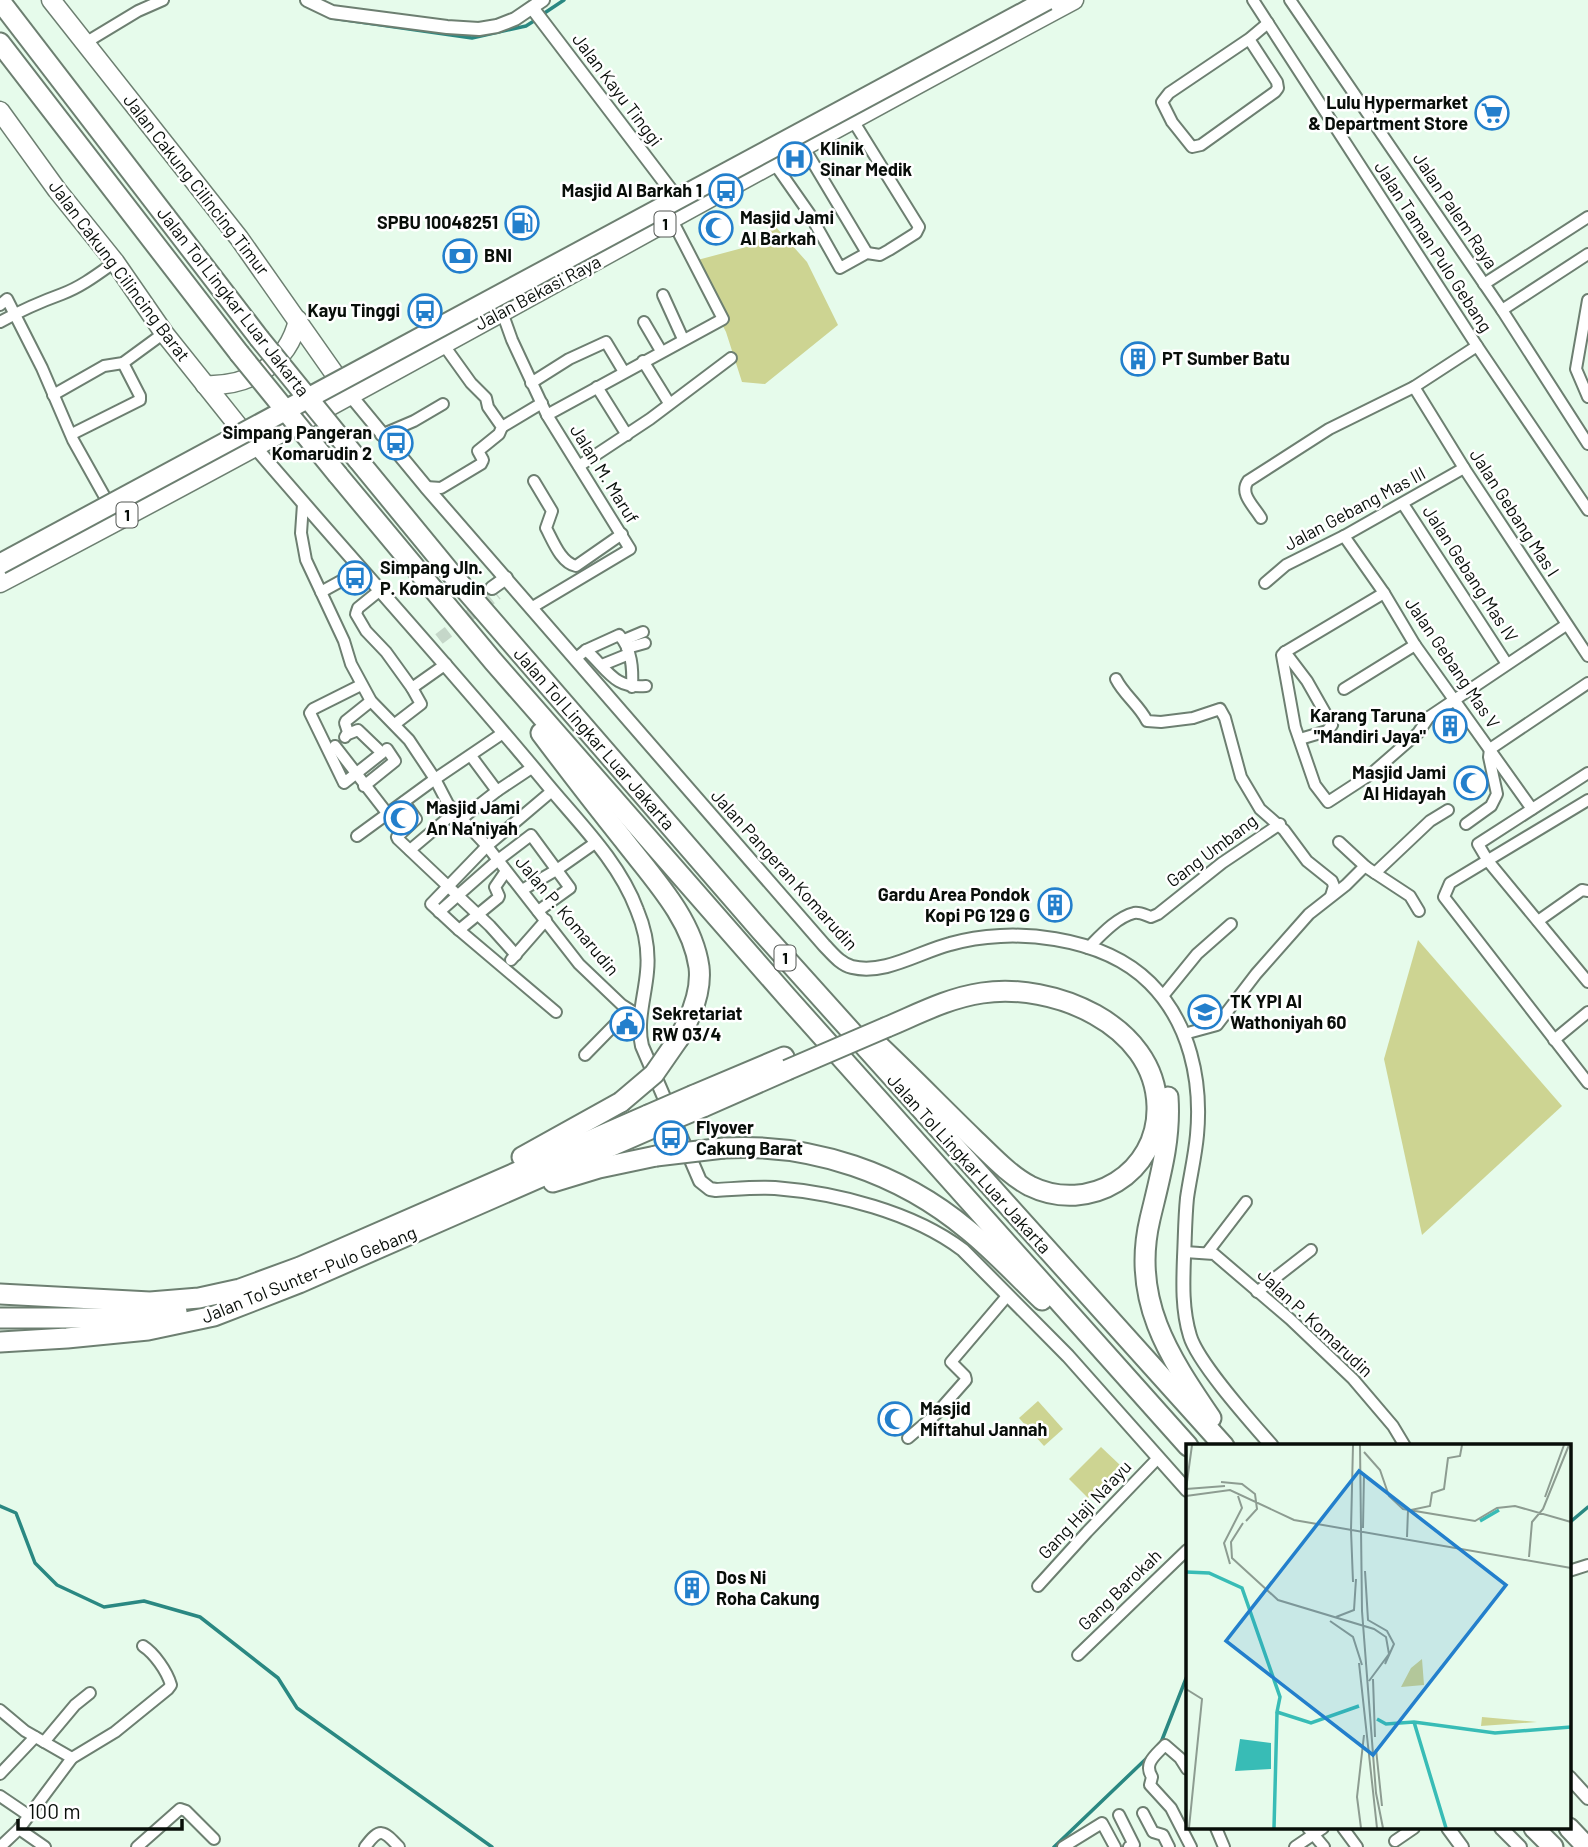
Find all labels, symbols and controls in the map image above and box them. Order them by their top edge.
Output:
street label: Jalan Kayu Tinggi [568,28,668,150]
street label: Jalan Cakung Cilincing Timur [119,89,275,280]
place label: Lulu Hypermarket & Department Store [1308,91,1468,134]
supermarket icon: Lulu Hypermarket & Department Store [1473,94,1511,132]
place label: Klinik Sinar Medik [820,137,913,180]
hospital icon: Klinik Sinar Medik [776,140,814,178]
street label: Jalan Palem Raya [1409,148,1503,273]
street label: Jalan Taman Pulo Gebang [1370,157,1497,336]
bus stop icon: Masjid Al Barkah 1 [707,172,745,210]
street label: Jalan Cakung Cilincing Barat [44,175,195,365]
place label: Masjid Al Barkah 1 [562,179,702,201]
street label: Jalan Tol Lingkar Luar Jakarta [153,202,315,401]
fuel station icon: SPBU 10048251 [503,204,541,242]
place label: Masjid Jami Al Barkah [740,206,834,249]
mosque icon: Masjid Jami Al Barkah [697,209,735,247]
place label: SPBU 10048251 [377,211,498,233]
road number: 1 [654,212,676,236]
bank icon: BNI [441,237,479,275]
place label: BNI [484,244,512,266]
street label: Jalan Bekasi Raya [471,250,604,335]
bus stop icon: Kayu Tinggi [406,292,444,330]
place label: Kayu Tinggi [308,299,400,321]
building icon: PT Sumber Batu [1119,340,1157,378]
place label: PT Sumber Batu [1162,347,1290,369]
street label: Jalan M. Maruf [566,420,644,527]
place label: Simpang Pangeran Komarudin 2 [223,421,372,464]
bus stop icon: Simpang Pangeran Komarudin 2 [377,424,415,462]
street label: Jalan Gebang Mas I [1465,444,1564,580]
street label: Jalan Gebang Mas III [1280,462,1429,555]
street label: Jalan Gebang Mas IV [1418,501,1523,646]
road number: 1 [116,502,138,528]
place label: Simpang Jln. P. Komarudin [380,556,485,599]
bus stop icon: Simpang Jln. P. Komarudin [336,559,374,597]
street label: Jalan Gebang Mas V [1401,593,1505,733]
street label: Jalan Tol Lingkar Luar Jakarta [510,643,680,834]
place label: Karang Taruna "Mandiri Jaya" [1310,704,1427,747]
building icon: Karang Taruna "Mandiri Jaya" [1431,707,1469,745]
place label: Masjid Jami Al Hidayah [1352,761,1446,804]
mosque icon: Masjid Jami Al Hidayah [1452,764,1490,802]
street label: Jalan Pangeran Komarudin [707,784,863,954]
place label: Masjid Jami An Na'niyah [426,796,520,839]
mosque icon: Masjid Jami An Na'niyah [382,799,420,837]
street label: Gang Umbang [1162,809,1261,891]
street label: Jalan P. Komarudin [511,851,624,980]
place label: Gardu Area Pondok Kopi PG 129 G [878,883,1030,926]
building icon: Gardu Area Pondok Kopi PG 129 G [1036,886,1074,924]
road number: 1 [774,946,796,970]
place label: TK YPI Al Wathoniyah 60 [1230,990,1347,1033]
school or university icon: TK YPI Al Wathoniyah 60 [1186,993,1224,1031]
place label: Sekretariat RW 03/4 [652,1002,743,1045]
public building icon: Sekretariat RW 03/4 [608,1005,646,1043]
street label: Jalan Tol Lingkar Luar Jakarta [883,1069,1056,1258]
place label: Flyover Cakung Barat [696,1116,803,1159]
bus stop icon: Flyover Cakung Barat [652,1119,690,1157]
street label: Jalan Tol Sunter–Pulo Gebang [198,1221,419,1327]
street label: Jalan P. Komarudin [1253,1263,1378,1381]
place label: Masjid Miftahul Jannah [920,1397,1047,1440]
mosque icon: Masjid Miftahul Jannah [876,1400,914,1438]
inset map [1186,1444,1570,1829]
street label: Gang Haji Na'ayu [1033,1455,1136,1563]
street label: Gang Barokah [1073,1544,1166,1635]
place label: Dos Ni Roha Cakung [716,1566,820,1609]
building icon: Dos Ni Roha Cakung [673,1569,711,1607]
scale bar [18,1787,182,1831]
text: 100 m [28,1798,81,1823]

